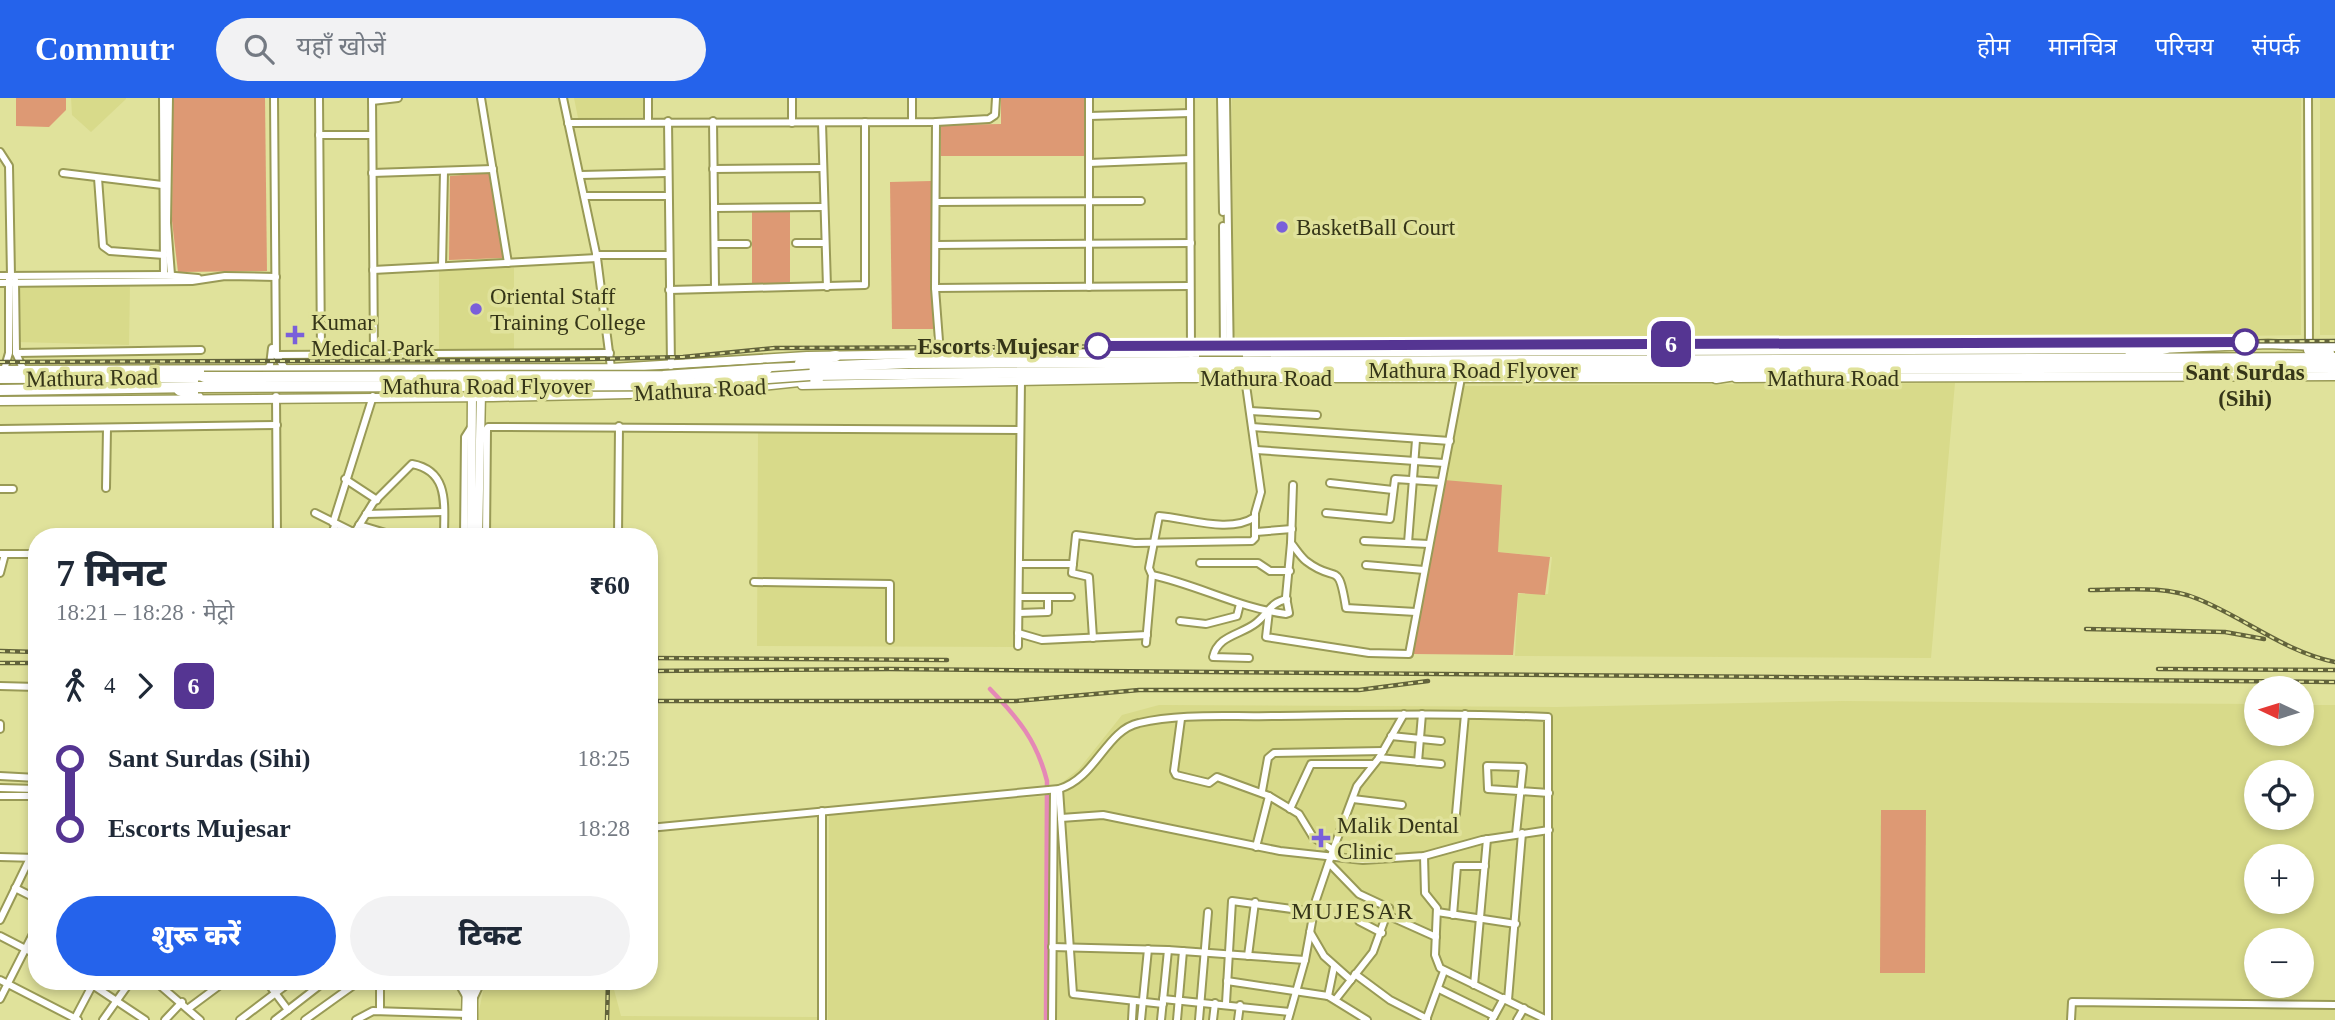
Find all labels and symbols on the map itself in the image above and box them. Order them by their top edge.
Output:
place label: BasketBall Court [1296,215,1456,240]
marker: BasketBall Court [1274,219,1290,235]
place label: Oriental Staff Training College [490,284,646,335]
marker: Oriental Staff Training College [468,301,484,317]
place label: Kumar Medical Park [311,310,435,361]
line badge: 6 [1648,321,1694,367]
marker: Kumar Medical Park [285,325,305,345]
marker: Sant Surdas (Sihi) [2232,329,2258,355]
marker: Escorts Mujesar [1085,333,1111,359]
place label: Escorts Mujesar [917,334,1079,359]
street label: Mathura Road Flyover [1368,358,1578,383]
place label: Sant Surdas (Sihi) [2185,360,2305,411]
street label: Mathura Road [26,364,159,392]
street label: Mathura Road [1200,366,1333,391]
street label: Mathura Road [1767,366,1900,391]
street label: Mathura Road Flyover [382,374,592,399]
street label: Mathura Road [633,374,767,406]
north arrow [2244,676,2314,746]
place label: Malik Dental Clinic [1337,813,1459,864]
marker: Malik Dental Clinic [1311,828,1331,848]
district label: MUJESAR [1291,898,1415,924]

